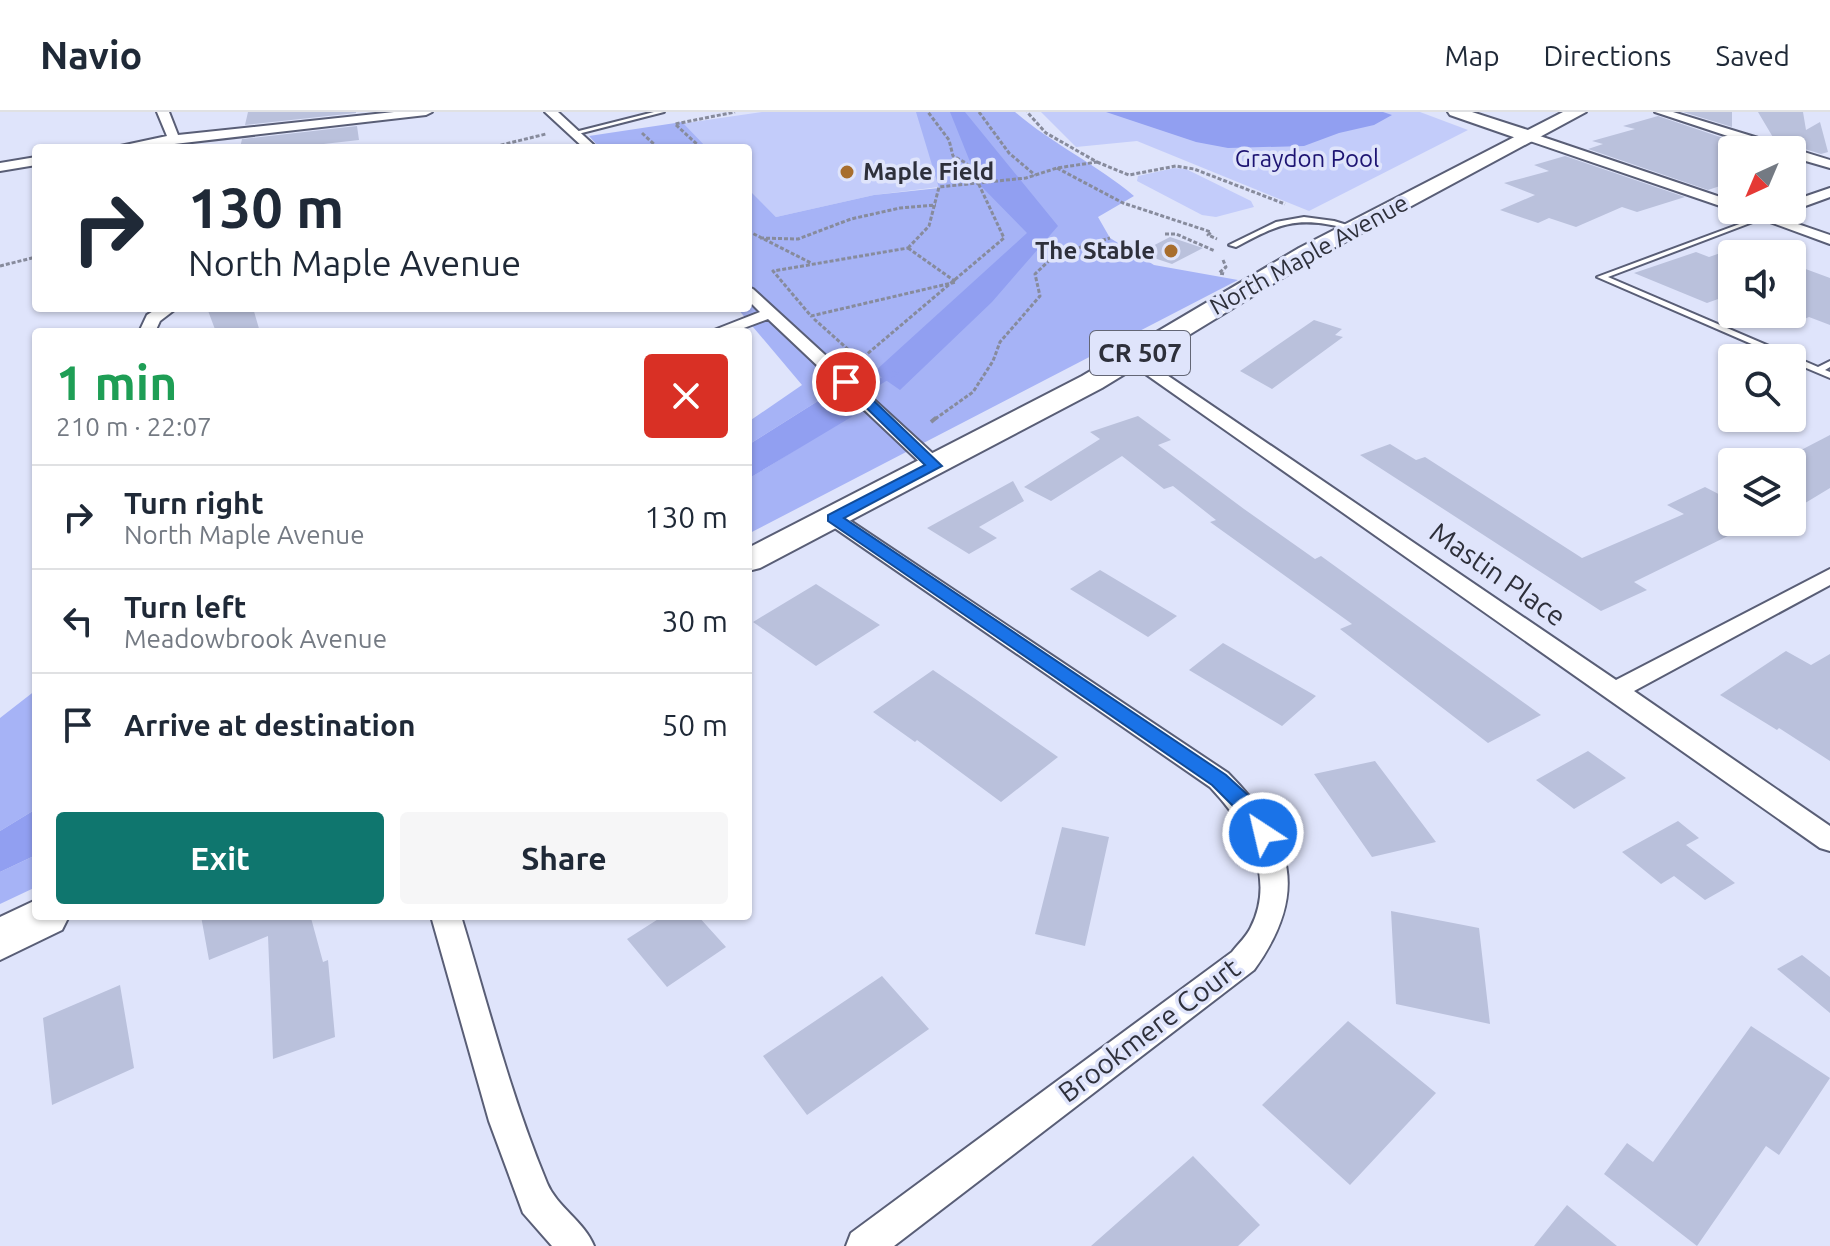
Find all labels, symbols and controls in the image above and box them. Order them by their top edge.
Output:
text: Navio [40,34,142,76]
text: Map [1444,40,1500,71]
text: Directions [1544,40,1671,71]
text: Saved [1715,40,1790,71]
north arrow [1718,136,1806,224]
map controls [1718,136,1806,536]
park label: Graydon Pool [1235,145,1379,172]
place label: Maple Field [863,158,994,185]
marker: Maple Field [838,163,856,181]
icon: right [56,176,160,280]
text: 130 m [188,176,344,239]
street label: North Maple Avenue [1205,189,1412,320]
place label: The Stable [1035,237,1155,264]
button: sound [1718,240,1806,328]
text: North Maple Avenue [188,242,521,283]
marker: The Stable [1162,242,1180,260]
road number: CR 507 [1090,331,1190,375]
button: search [1718,344,1806,432]
pin [812,348,880,416]
button: close [644,354,728,438]
text: 1 min [56,355,177,409]
icon: arrive [824,360,868,404]
text: 210 m · 22:07 [56,412,212,441]
button: layers [1718,448,1806,536]
text: Turn right [124,486,264,520]
icon: right [56,495,100,539]
text: 130 m [644,500,728,534]
street label: Mastin Place [1425,516,1572,632]
text: North Maple Avenue [124,520,365,549]
text: Turn left [124,590,246,624]
icon: left [56,599,100,643]
text: 30 m [661,604,728,638]
text: Meadowbrook Avenue [124,624,387,653]
icon: arrive [56,703,100,747]
text: Arrive at destination [124,708,416,742]
text: 50 m [661,708,728,742]
position arrow [1221,791,1305,875]
button: Exit [56,812,384,904]
button: Share [400,812,728,904]
street label: Brookmere Court [1052,951,1245,1108]

